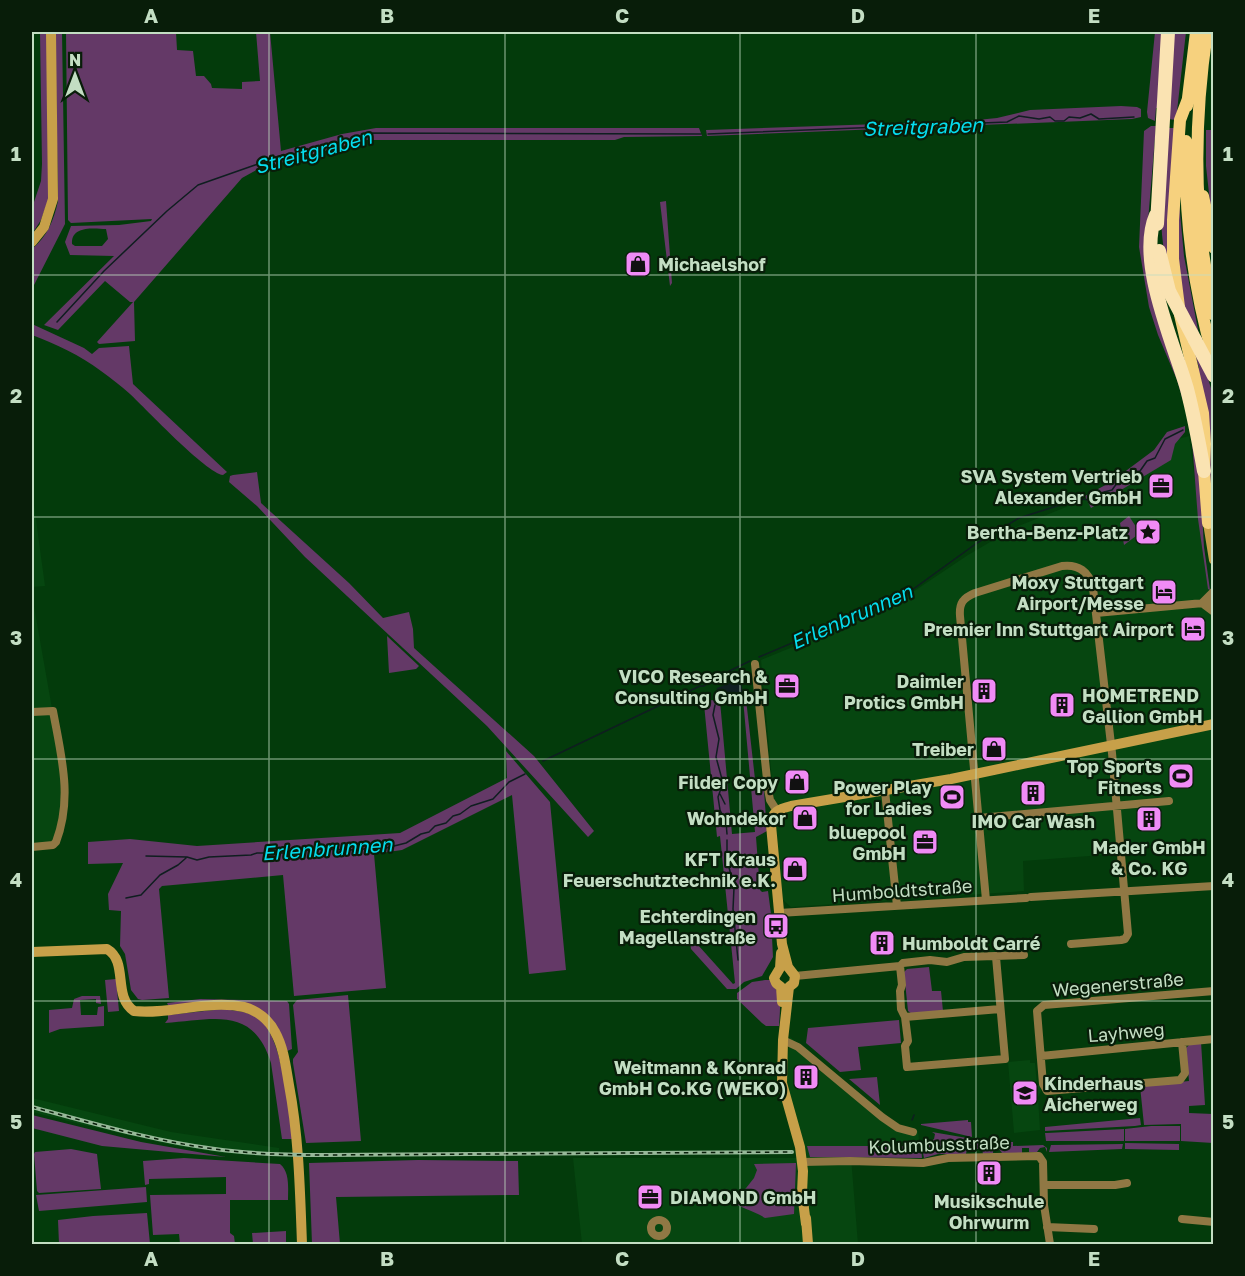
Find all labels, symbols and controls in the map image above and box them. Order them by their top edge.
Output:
text: A [144,3,158,27]
text: B [380,3,394,27]
text: C [615,3,629,27]
text: D [851,3,865,27]
text: E [1088,3,1100,27]
north arrow [45,45,105,105]
text: N [69,50,81,70]
water label: Streitgraben [862,112,984,141]
water label: Streitgraben [252,124,375,179]
text: 1 [11,141,21,165]
text: 1 [1223,141,1233,165]
shop icon: Michaelshof [623,249,653,279]
place label: Michaelshof [658,253,766,275]
text: 2 [10,383,22,407]
text: 2 [1222,383,1234,407]
place label: SVA System Vertrieb Alexander GmbH [961,465,1142,508]
office icon: SVA System Vertrieb Alexander GmbH [1146,471,1176,501]
place icon: Bertha-Benz-Platz [1133,517,1163,547]
place label: Bertha-Benz-Platz [967,521,1128,543]
place label: Moxy Stuttgart Airport/Messe [1012,571,1144,614]
hotel icon: Moxy Stuttgart Airport/Messe [1149,577,1179,607]
water label: Erlenbrunnen [786,578,916,654]
hotel icon: Premier Inn Stuttgart Airport [1178,614,1208,644]
place label: Premier Inn Stuttgart Airport [924,618,1174,640]
text: 3 [10,625,22,649]
text: 3 [1222,625,1234,649]
place label: VICO Research & Consulting GmbH [615,665,768,708]
place label: Daimler Protics GmbH [844,670,964,713]
office icon: VICO Research & Consulting GmbH [772,671,802,701]
building icon: Daimler Protics GmbH [969,676,999,706]
place label: HOMETREND Gallion GmbH [1082,684,1203,727]
building icon: HOMETREND Gallion GmbH [1047,690,1077,720]
shop icon: Treiber [979,734,1009,764]
place label: Treiber [912,738,974,760]
place label: Top Sports Fitness [1067,755,1162,798]
sports icon: Top Sports Fitness [1166,761,1196,791]
shop icon: Filder Copy [782,767,812,797]
place label: Filder Copy [678,771,778,793]
place label: Power Play for Ladies [833,776,932,819]
building icon: IMO Car Wash [1018,778,1048,808]
sports icon: Power Play for Ladies [937,782,967,812]
shop icon: Wohndekor [790,803,820,833]
building icon: Mader GmbH & Co. KG [1134,804,1164,834]
place label: Wohndekor [687,807,786,829]
place label: IMO Car Wash [971,810,1095,832]
place label: bluepool GmbH [829,821,906,864]
office icon: bluepool GmbH [910,827,940,857]
water label: Erlenbrunnen [261,831,394,865]
place label: Mader GmbH & Co. KG [1092,836,1206,879]
place label: KFT Kraus Feuerschutztechnik e.K. [563,848,776,891]
shop icon: KFT Kraus Feuerschutztechnik e.K. [780,854,810,884]
text: 4 [10,867,22,891]
text: 4 [1222,867,1234,891]
street label: Humboldtstraße [831,874,973,906]
place label: Echterdingen Magellanstraße [619,905,756,948]
bus stop icon: Echterdingen Magellanstraße [761,911,791,941]
building icon: Humboldt Carré [867,928,897,958]
place label: Humboldt Carré [902,932,1041,954]
street label: Wegenerstraße [1051,967,1185,1001]
street label: Layhweg [1087,1018,1165,1046]
place label: Weitmann & Konrad GmbH Co.KG (WEKO) [599,1056,786,1099]
building icon: Weitmann & Konrad GmbH Co.KG (WEKO) [791,1062,821,1092]
place label: Kinderhaus Aicherweg [1044,1072,1144,1115]
school or university icon: Kinderhaus Aicherweg [1010,1078,1040,1108]
text: 5 [10,1109,22,1133]
text: 5 [1222,1109,1234,1133]
street label: Kolumbusstraße [868,1131,1010,1157]
building icon: Musikschule Ohrwurm [974,1158,1004,1188]
office icon: DIAMOND GmbH [635,1182,665,1212]
place label: DIAMOND GmbH [670,1186,816,1208]
place label: Musikschule Ohrwurm [934,1190,1045,1233]
text: A [144,1246,158,1270]
text: B [380,1246,394,1270]
text: C [615,1246,629,1270]
text: D [851,1246,865,1270]
text: E [1088,1246,1100,1270]

